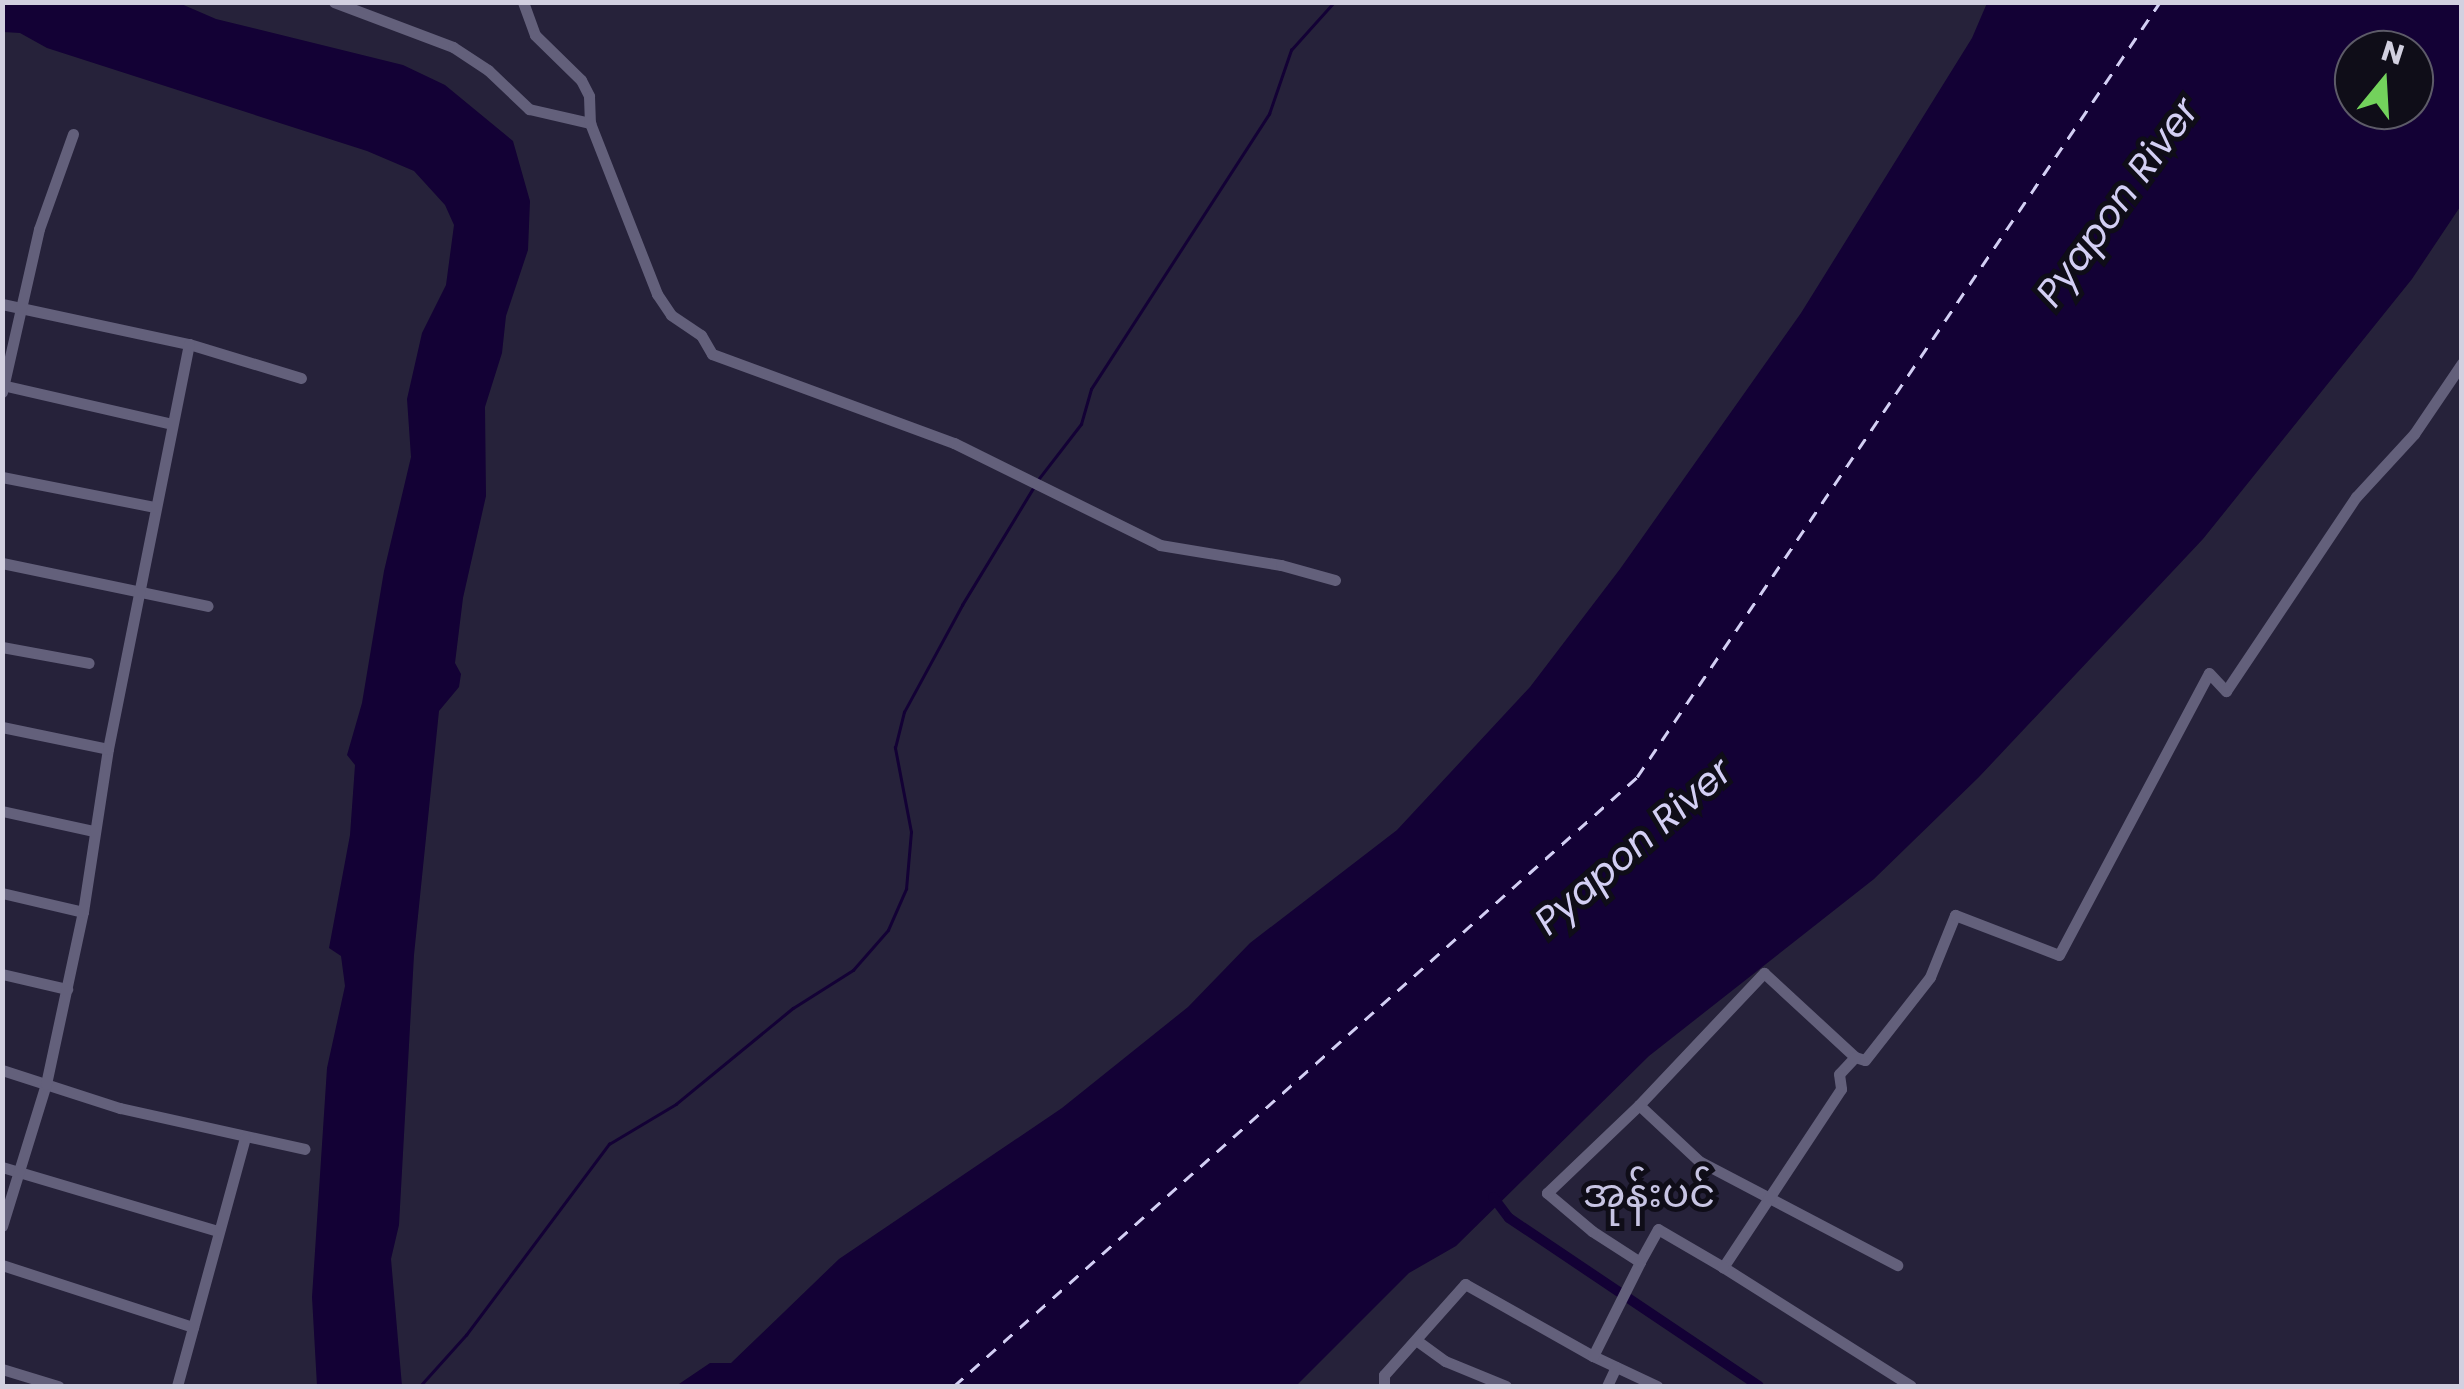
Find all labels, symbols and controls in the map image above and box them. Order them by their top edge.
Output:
north arrow [2334,30,2434,130]
text: N [2377,31,2409,75]
water label: Pyapon River [2026,89,2208,315]
water label: Pyapon River [1525,748,1741,944]
district label: အုန်းပင် [1583,1169,1715,1217]

